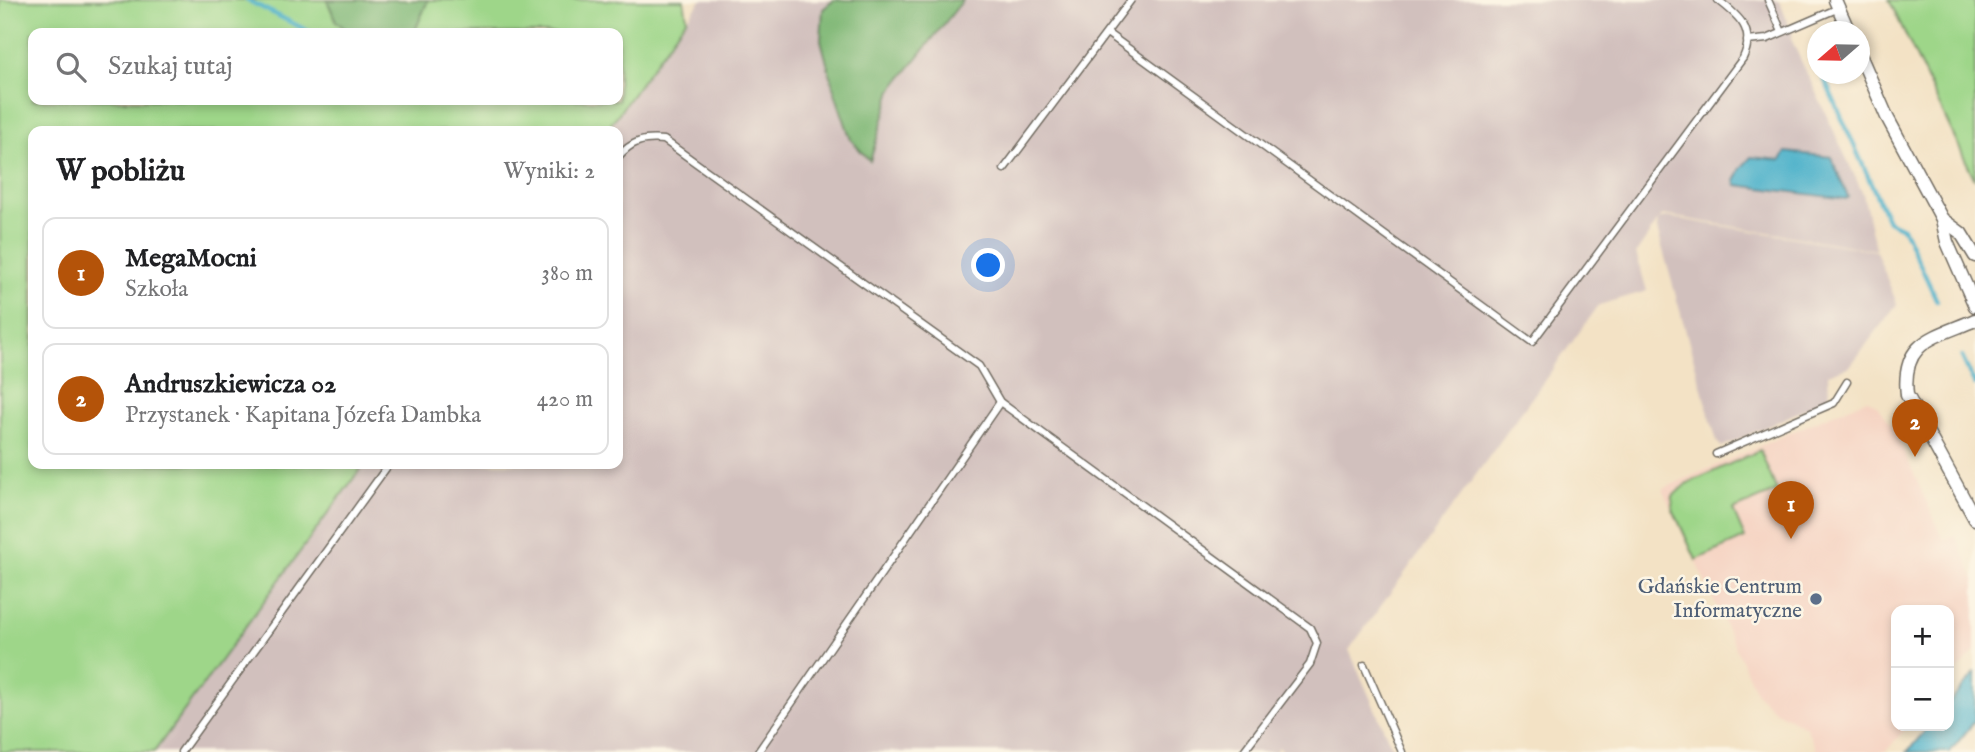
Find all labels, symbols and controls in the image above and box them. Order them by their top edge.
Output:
north arrow [1807,21,1870,84]
search box [28,28,623,105]
icon: search [52,48,90,86]
text: Szukaj tutaj [108,50,233,83]
text: W pobliżu [56,153,185,191]
text: Wyniki: 2 [503,157,595,186]
text: MegaMocni [125,242,257,275]
your location [971,248,1005,282]
text: 1 [77,259,85,288]
text: 380 m [541,259,593,288]
text: Szkoła [125,275,188,304]
text: Andruszkiewicza 02 [125,368,336,401]
text: 2 [76,385,86,414]
text: 420 m [537,385,593,414]
pin: 2 [1892,399,1938,457]
text: Przystanek · Kapitana Józefa Dambka [125,401,481,430]
pin: 1 [1768,481,1814,539]
place label: Gdańskie Centrum Informatyczne [1638,574,1802,625]
marker: Gdańskie Centrum Informatyczne [1808,591,1824,607]
map controls [1891,605,1954,731]
button: + [1891,605,1954,668]
button: − [1891,668,1954,731]

